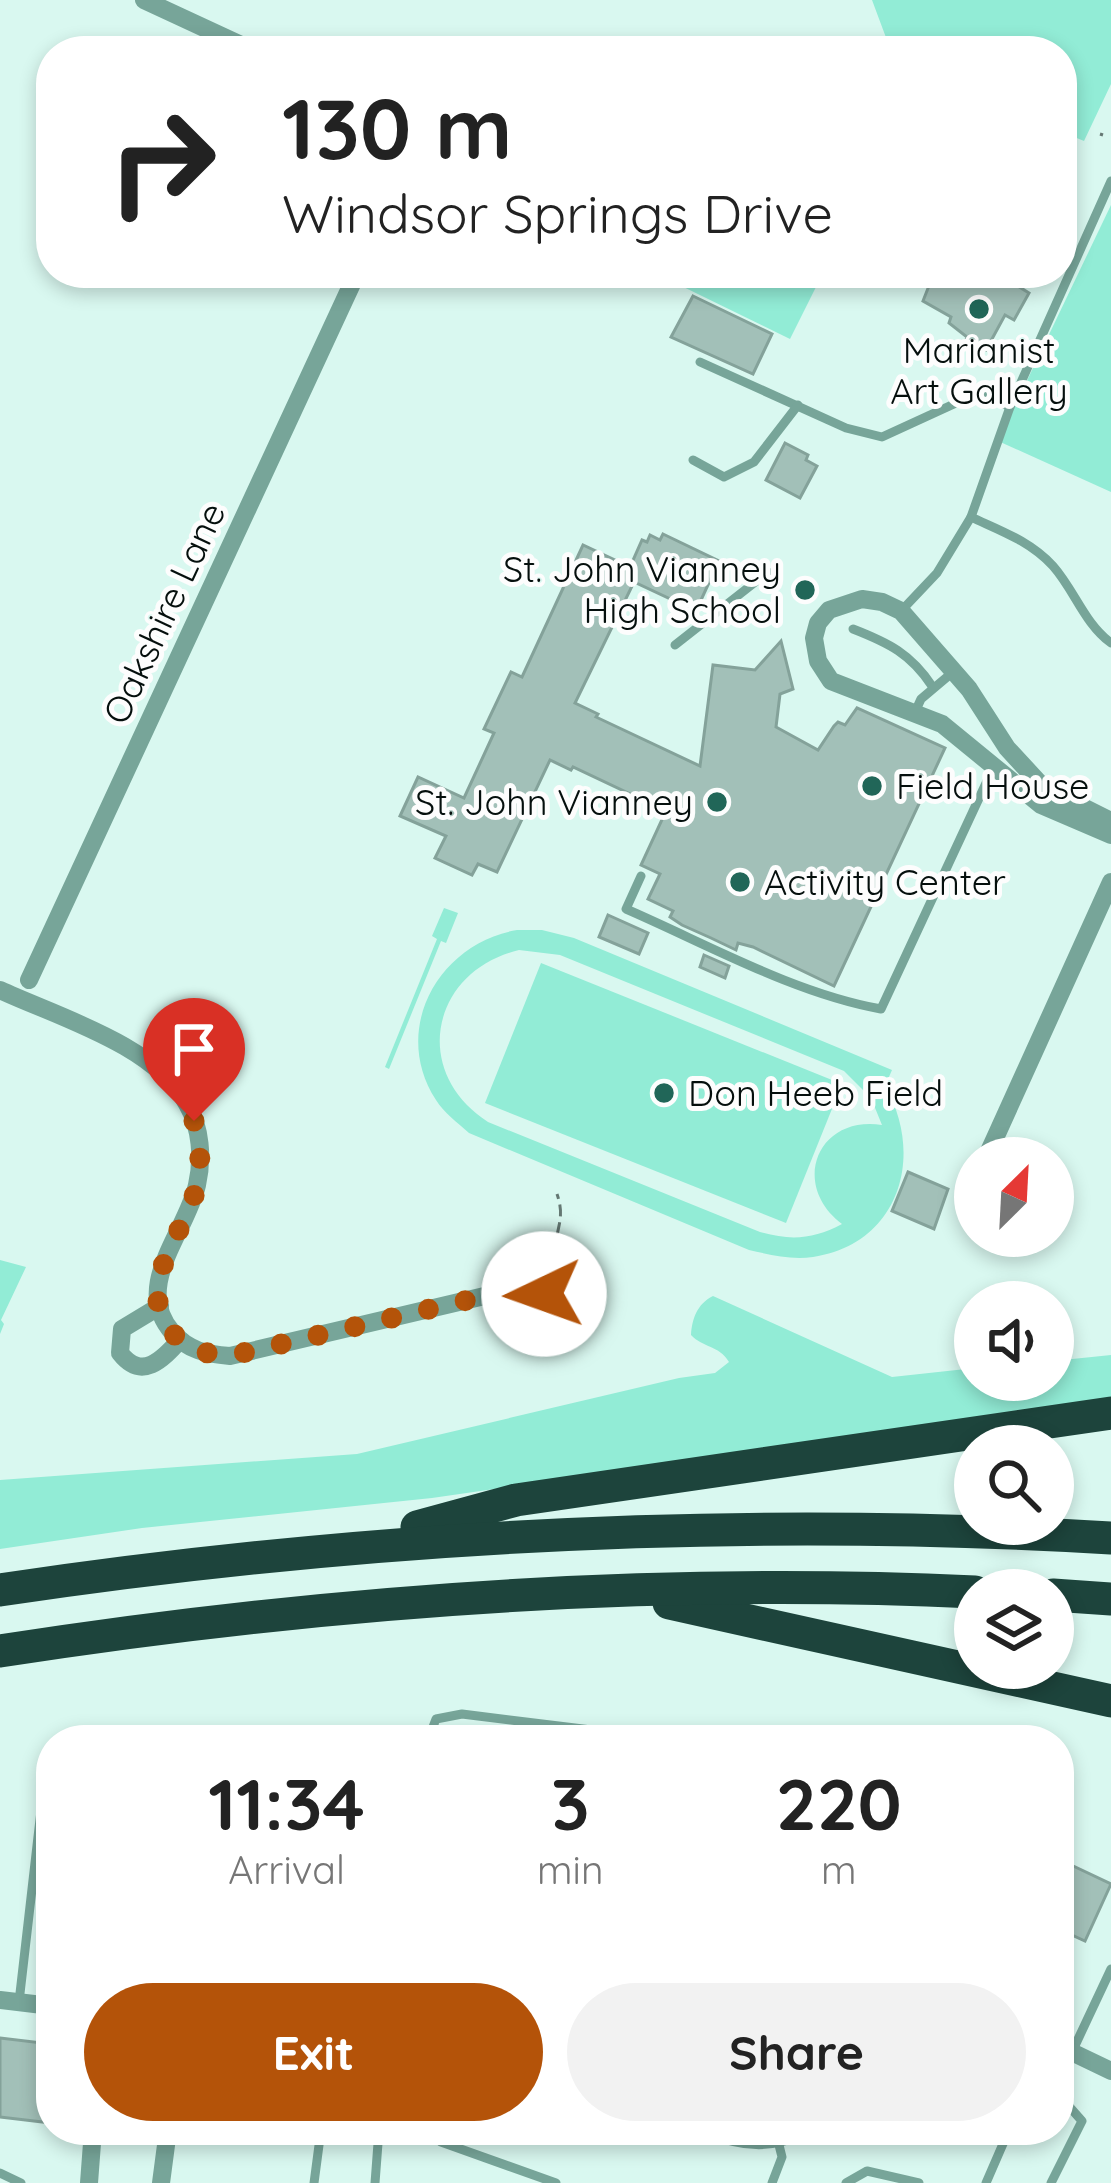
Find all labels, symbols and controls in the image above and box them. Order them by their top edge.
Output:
text: 130 m [282,75,512,180]
icon: right [84,84,240,240]
text: Windsor Springs Drive [282,179,833,247]
marker: Marianist Art Gallery [966,296,992,322]
place label: Marianist Art Gallery [890,327,1068,413]
street label: Oakshire Lane [93,495,234,731]
place label: St. John Vianney High School [503,546,781,632]
marker: St. John Vianney High School [792,577,818,603]
place label: Field House [896,763,1089,808]
marker: Field House [859,773,885,799]
place label: St. John Vianney [415,779,693,824]
marker: St. John Vianney [704,789,730,815]
place label: Activity Center [764,859,1006,904]
marker: Activity Center [727,869,753,895]
pin [143,998,245,1121]
icon: arrive [161,1016,227,1082]
place label: Don Heeb Field [688,1070,943,1115]
marker: Don Heeb Field [651,1080,677,1106]
north arrow [954,1137,1074,1257]
map controls [954,1137,1074,1689]
position arrow [481,1231,607,1357]
button: sound [954,1281,1074,1401]
button: search [954,1425,1074,1545]
button: layers [954,1569,1074,1689]
text: 11:34 [208,1758,365,1848]
text: 3 [551,1758,590,1848]
text: 220 [776,1758,902,1848]
text: Arrival [228,1845,345,1894]
text: min [537,1845,604,1894]
text: m [821,1845,857,1894]
button: Exit [84,1983,543,2121]
button: Share [567,1983,1026,2121]

